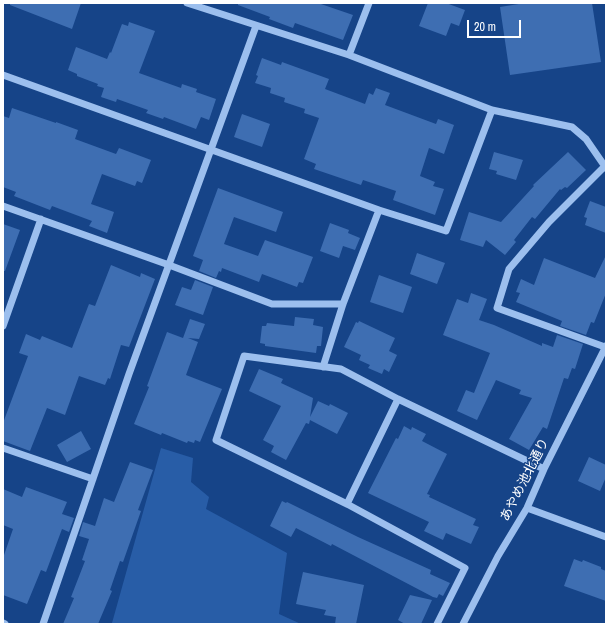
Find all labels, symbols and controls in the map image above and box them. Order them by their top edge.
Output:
scale bar [469,12,523,38]
text: 20 m [474,19,496,35]
street label: あやめ池北通り [497,436,553,524]

